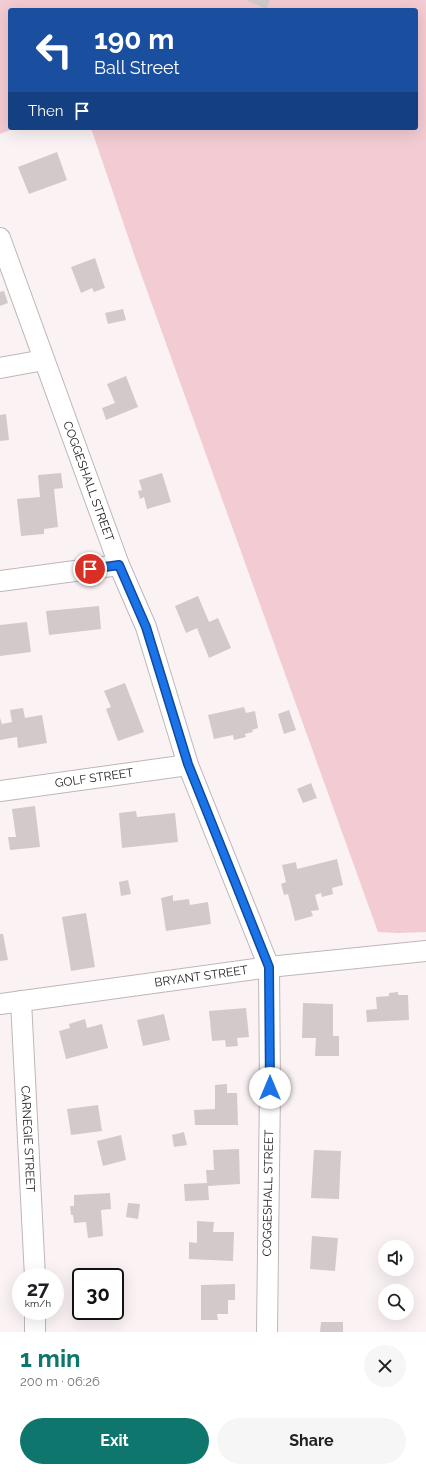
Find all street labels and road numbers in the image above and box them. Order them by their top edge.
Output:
street label: COGGESHALL STREET [60,419,117,544]
street label: GOLF STREET [54,766,135,790]
street label: BRYANT STREET [153,963,249,990]
street label: CARNEGIE STREET [18,1085,38,1193]
street label: COGGESHALL STREET [260,1129,276,1257]

